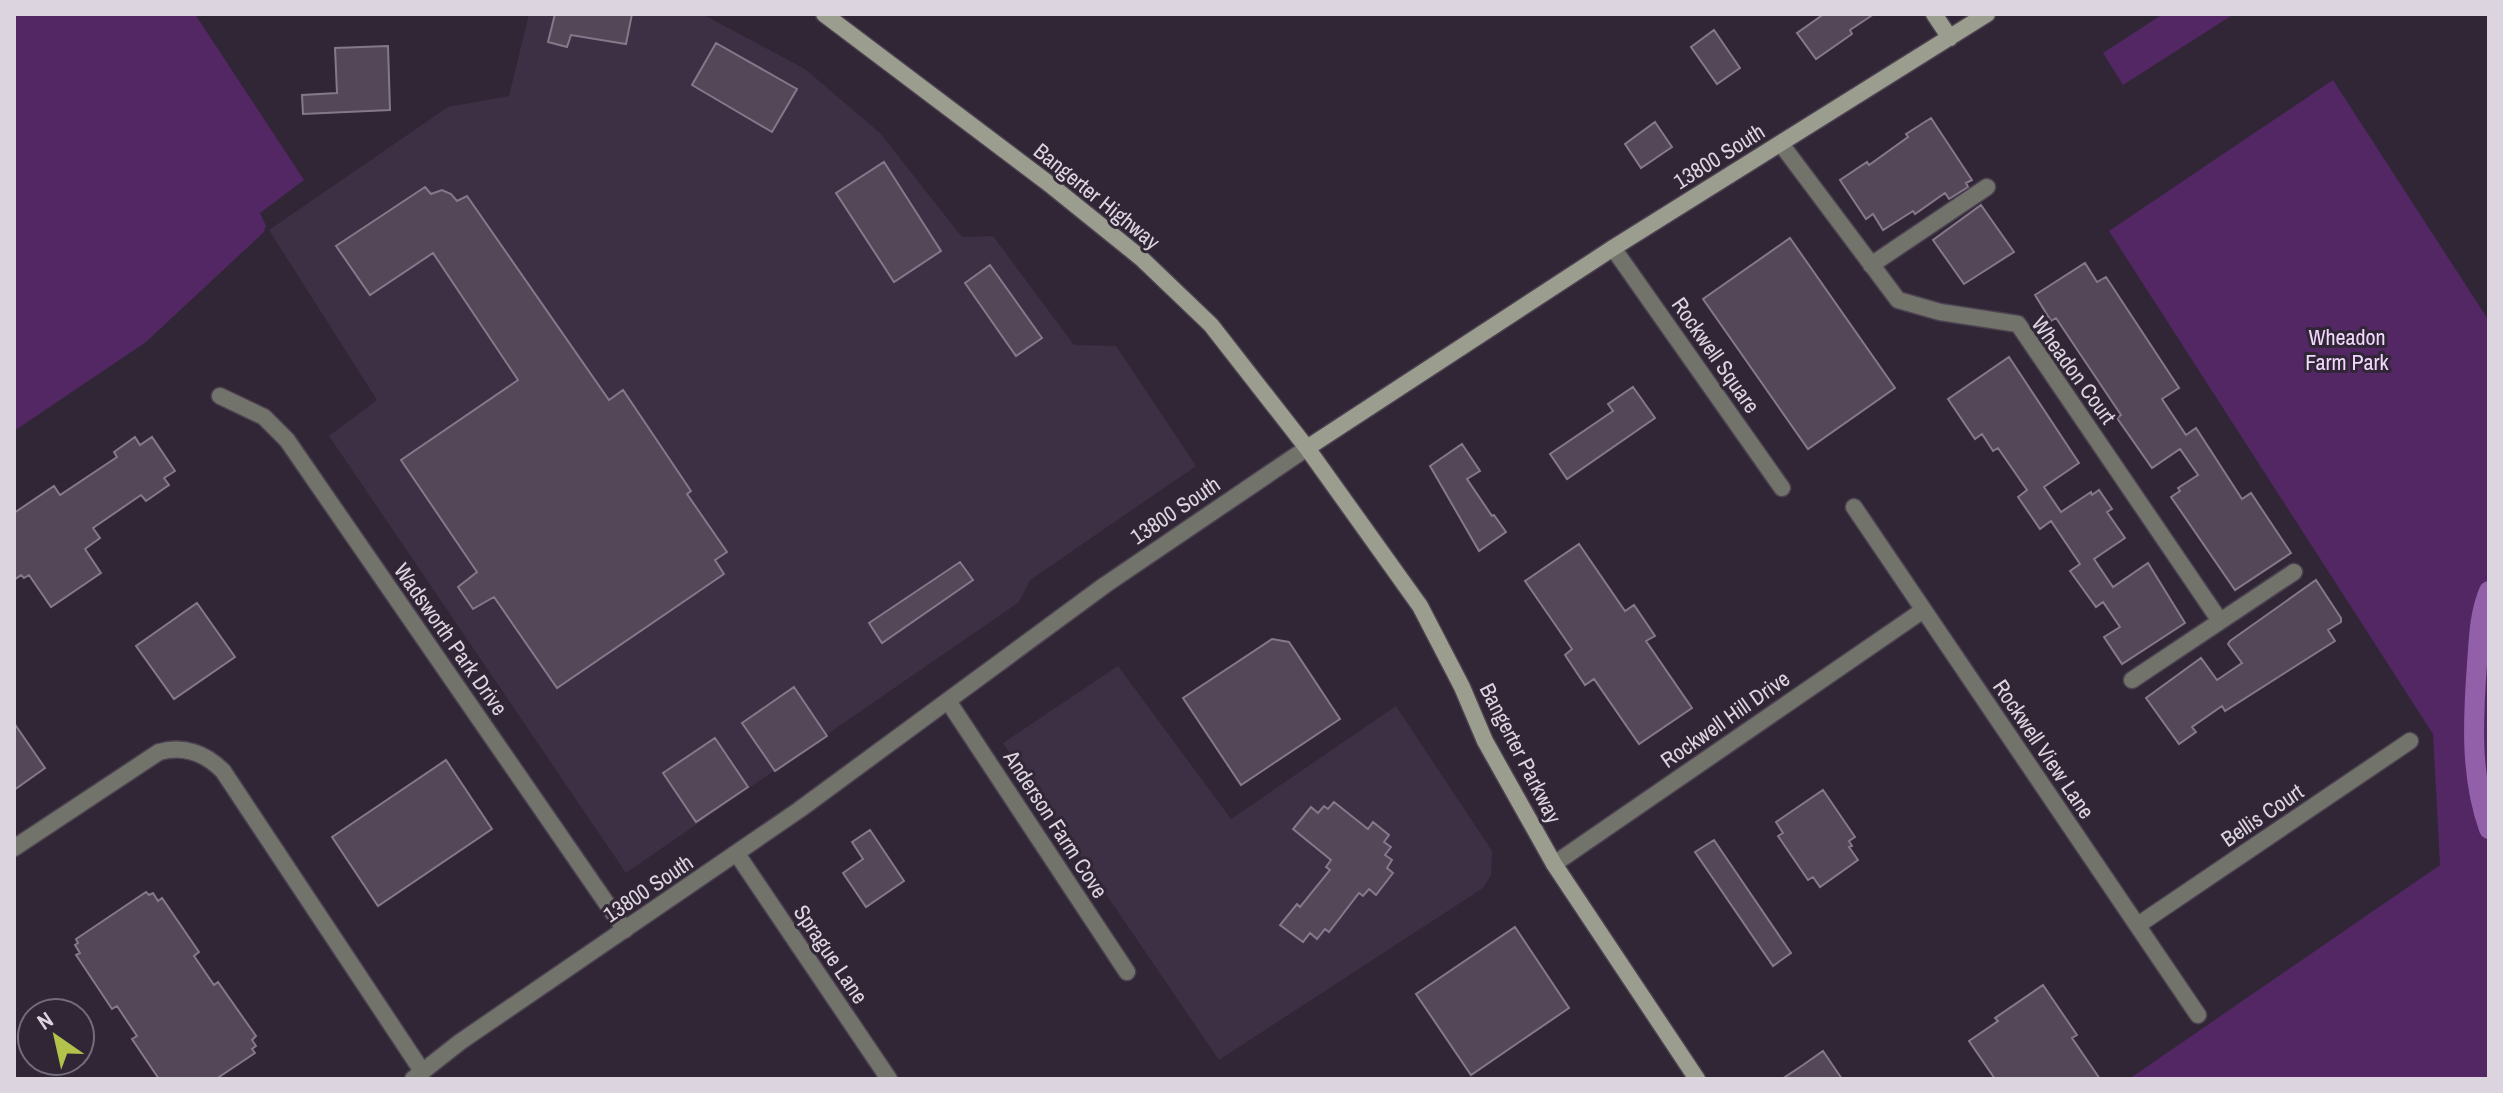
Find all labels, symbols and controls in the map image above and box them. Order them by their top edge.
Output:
street label: 13800 South [1668,116,1770,196]
street label: Bangerter Highway [1028,136,1166,256]
street label: Rockwell Square [1665,291,1767,419]
street label: Wheadon Court [2025,310,2123,430]
park label: Wheadon Farm Park [2305,322,2390,377]
street label: 13800 South [1124,469,1226,551]
street label: Wadsworth Park Drive [387,557,515,721]
street label: Rockwell Hill Drive [1654,663,1796,775]
street label: Rockwell View Lane [1986,673,2102,825]
street label: Bangerter Parkway [1473,678,1569,828]
street label: Anderson Farm Cove [996,743,1115,904]
street label: Bellis Court [2215,776,2309,854]
street label: 13800 South [597,847,699,929]
street label: Sprague Lane [787,899,875,1009]
north arrow [16,997,96,1077]
text: N [31,1004,59,1036]

